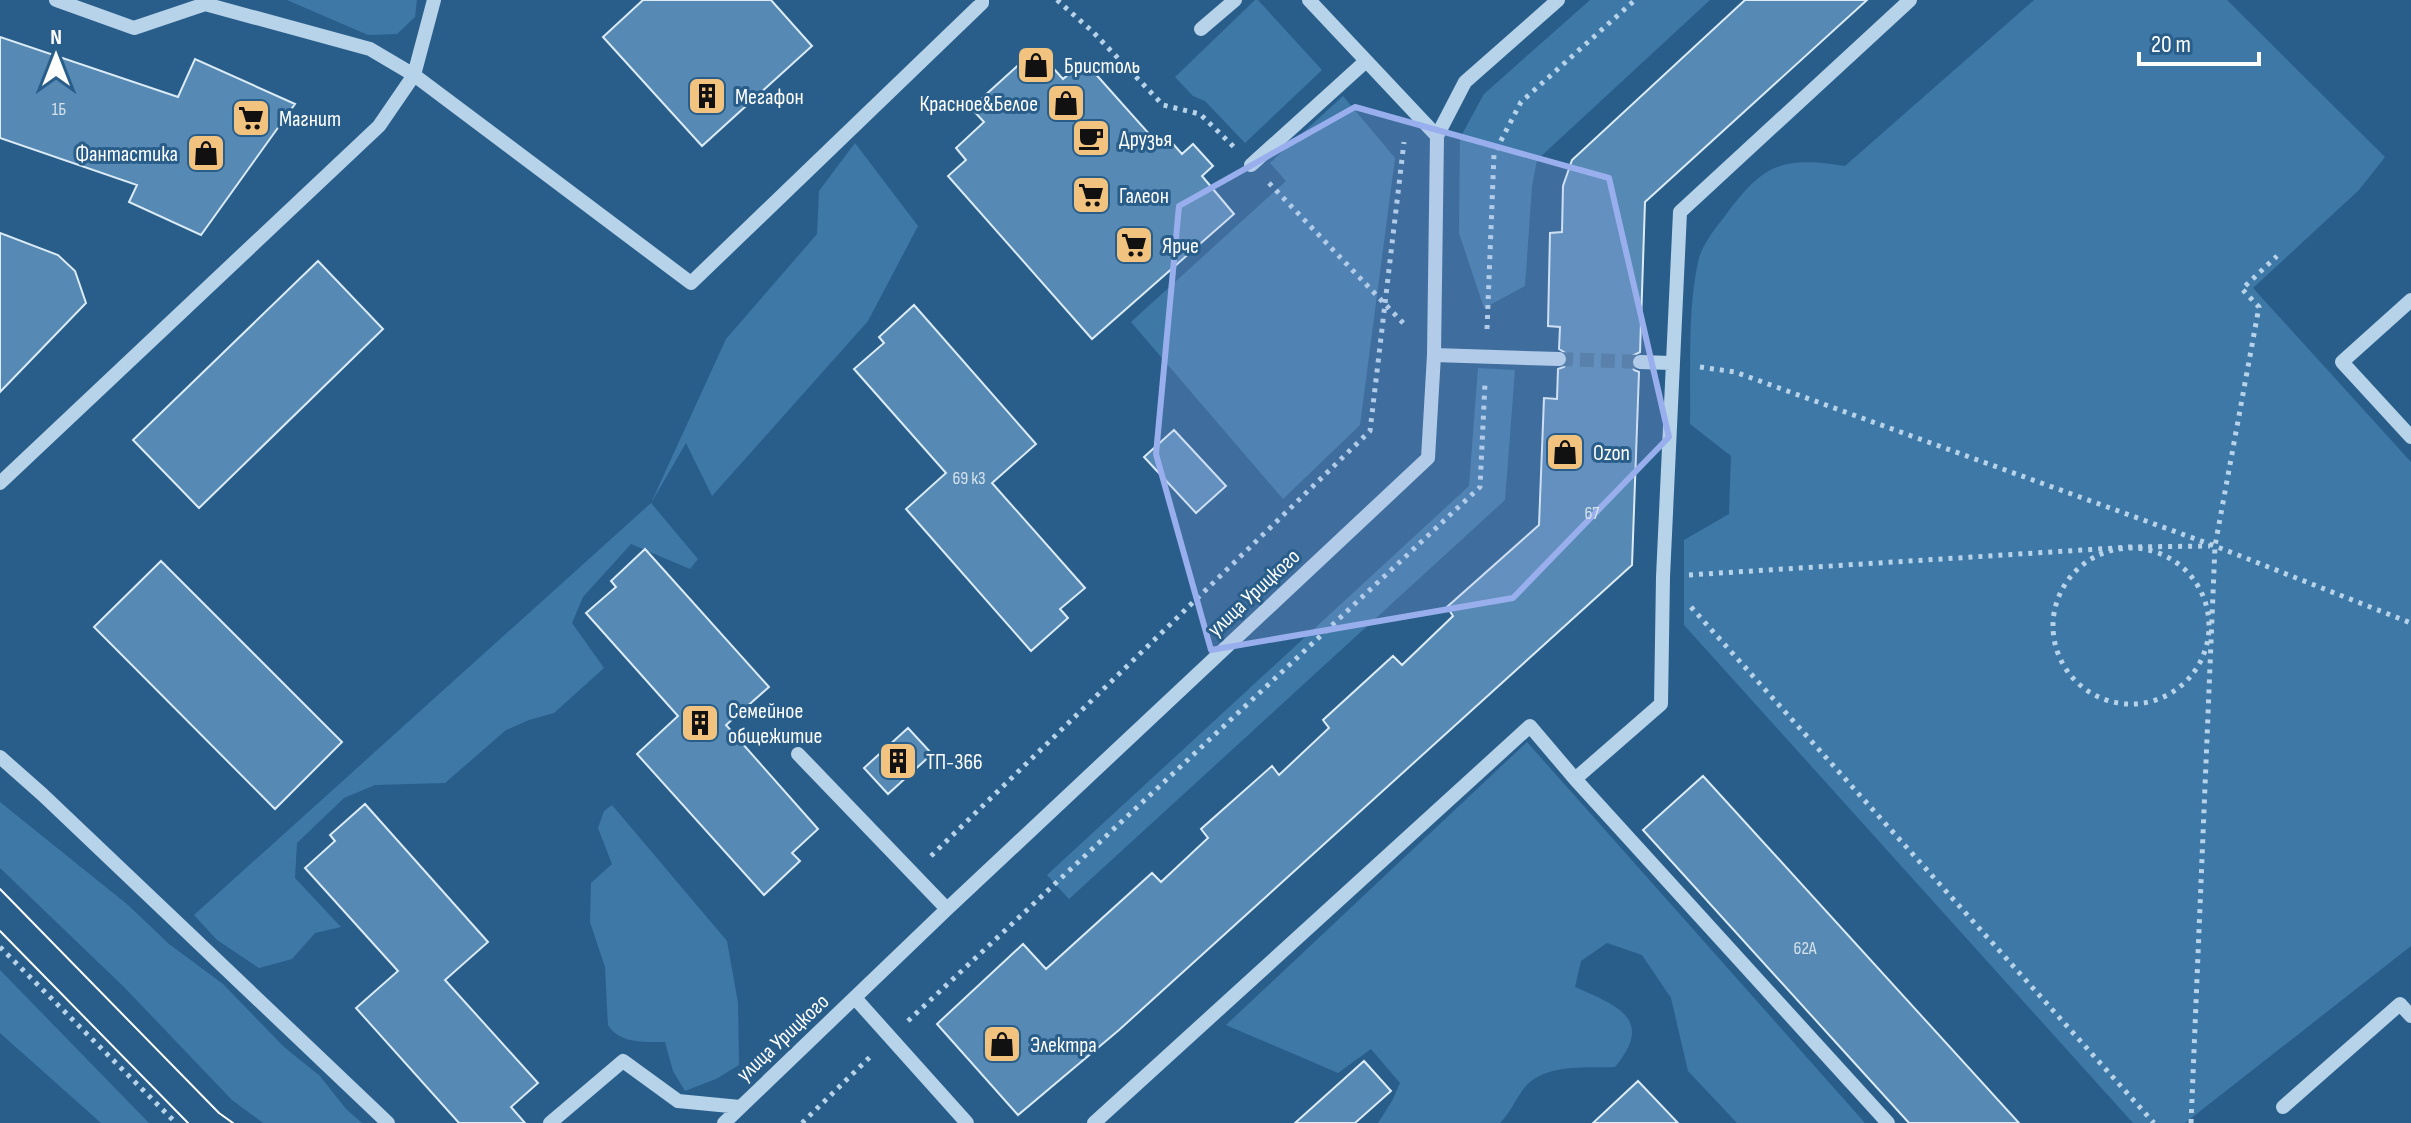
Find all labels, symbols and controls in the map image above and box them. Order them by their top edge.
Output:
north arrow [16,16,96,96]
scale bar [2139,16,2259,66]
text: N [50,24,62,51]
text: 20 m [2151,30,2191,59]
shop icon: Бристоль [1015,44,1057,86]
place label: Бристоль [1064,53,1140,80]
building icon: Мегафон [686,75,728,117]
shop icon: Красное&Белое [1045,82,1087,124]
place label: Мегафон [735,84,804,111]
place label: Красное&Белое [919,91,1038,118]
supermarket icon: Магнит [230,97,272,139]
house number: 1Б [52,99,66,120]
place label: Магнит [279,106,341,133]
cafe icon: Друзья [1070,117,1112,159]
place label: Друзья [1119,126,1172,153]
shop icon: Фантастика [185,132,227,174]
place label: Фантастика [75,141,178,168]
supermarket icon: Галеон [1070,174,1112,216]
place label: Галеон [1119,183,1169,210]
supermarket icon: Ярче [1113,224,1155,266]
place label: Ярче [1162,233,1199,260]
shop icon: Ozon [1544,431,1586,473]
place label: Ozon [1593,440,1630,467]
house number: 69 к3 [953,468,985,489]
house number: 67 [1584,503,1600,524]
street label: улица Урицкого [1202,543,1306,643]
place label: Семейное общежитие [728,698,822,750]
building icon: Семейное общежитие [679,702,721,744]
building icon: ТП-366 [877,740,919,782]
place label: ТП-366 [926,749,983,776]
house number: 62А [1793,938,1817,959]
street label: улица Урицкого [731,988,835,1088]
shop icon: Электра [981,1023,1023,1065]
place label: Электра [1030,1032,1097,1059]

